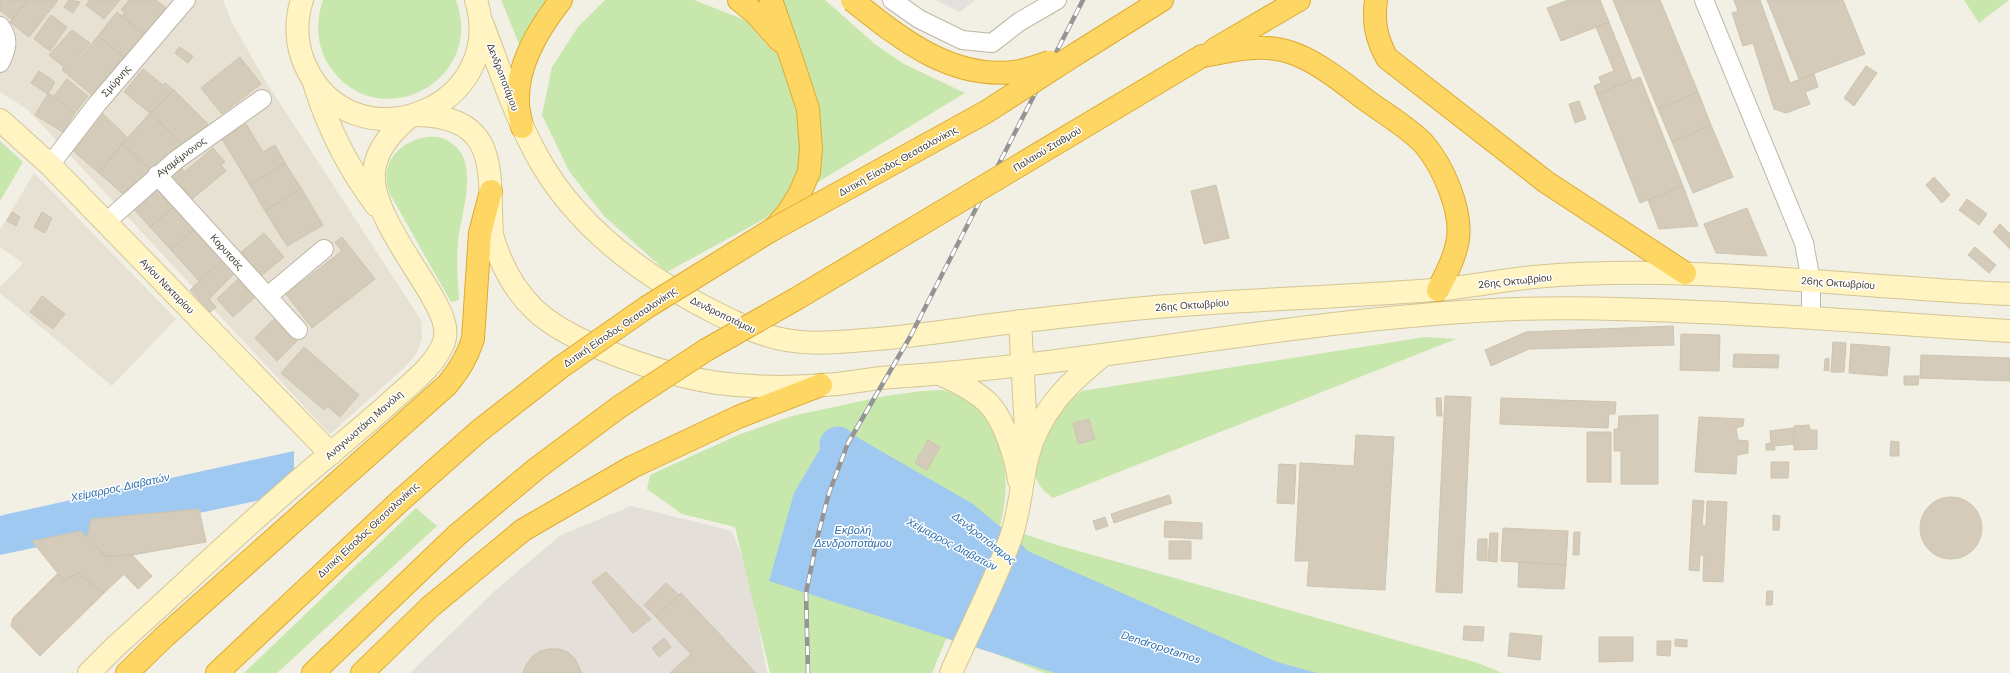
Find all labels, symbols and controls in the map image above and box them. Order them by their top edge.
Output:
street label: Δενδροποτάμου [484,41,522,113]
street label: Σμύρνης [98,62,134,100]
street label: Δυτική Είσοδος Θεσσαλονίκης [836,123,960,199]
street label: Παλαιού Σταθμού [1011,124,1083,174]
street label: Αγαμέμνονος [153,134,209,180]
street label: Κορυτσάς [207,231,247,273]
street label: Αγίου Νεκταρίου [137,255,197,317]
street label: 26ης Οκτωβρίου [1477,271,1553,291]
street label: 26ης Οκτωβρίου [1801,274,1875,292]
street label: Δυτική Είσοδος Θεσσαλονίκης [561,284,679,370]
street label: Δενδροποτάμου [688,294,758,336]
street label: 26ης Οκτωβρίου [1155,296,1229,314]
street label: Αναγνωστάκη Μανόλη [322,388,406,462]
water label: Χείμαρρος Διαβατών [68,470,171,505]
street label: Δυτική Είσοδος Θεσσαλονίκης [315,479,422,581]
water label: Δενδροπόταμος [949,508,1019,568]
water label: Χείμαρρος Διαβατών [903,514,1000,574]
water label: Εκβολή Δενδροποτάμου [813,523,892,550]
water label: Dendropotamos [1119,628,1203,667]

